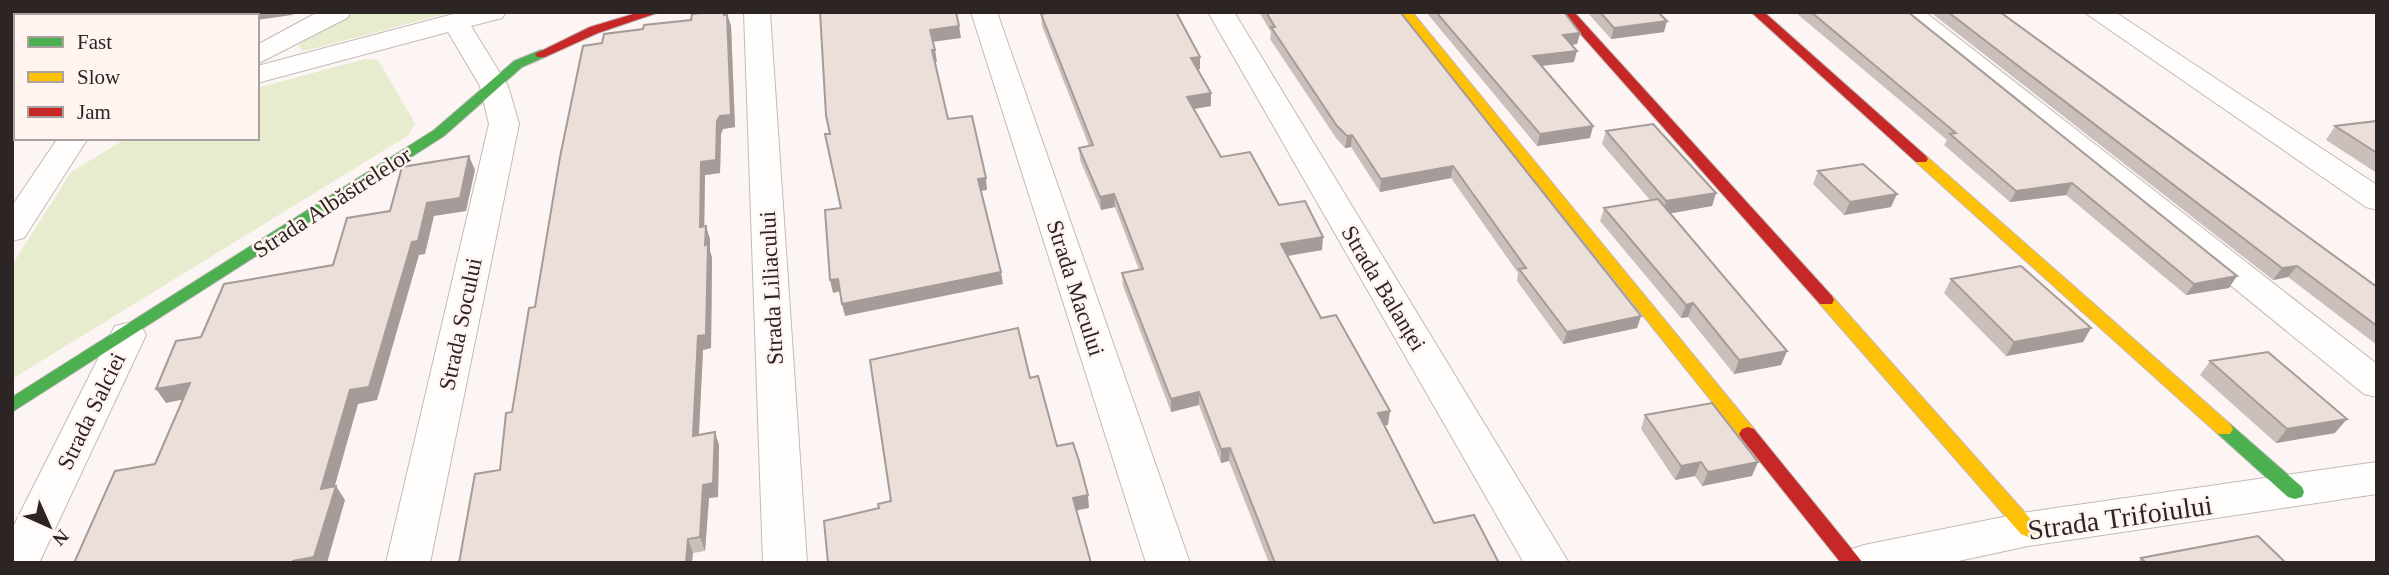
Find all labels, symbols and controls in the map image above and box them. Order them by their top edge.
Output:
legend [14,14,259,140]
text: Fast [77,30,112,54]
text: Slow [77,65,121,89]
text: Jam [77,100,111,124]
street label: Strada Albăstrelelor [249,142,416,263]
street label: Strada Liliacului [755,210,788,365]
street label: Strada Macului [1042,217,1109,359]
street label: Strada Balanței [1337,221,1431,355]
street label: Strada Socului [434,256,487,393]
street label: Strada Salciei [52,349,131,474]
street label: Strada Trifoiului [2026,489,2214,546]
north arrow [14,491,84,561]
text: N [48,525,73,550]

